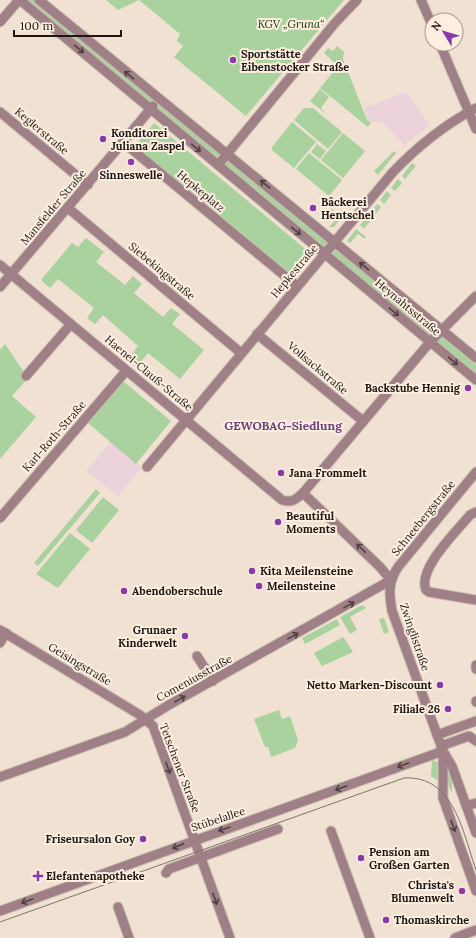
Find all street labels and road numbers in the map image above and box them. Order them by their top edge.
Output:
street label: Keglerstraße [12,104,72,158]
street label: Mansfelder Straße [17,166,89,248]
street label: Hepkeplatz [174,167,228,215]
street label: Siebekingstraße [126,239,198,303]
street label: Hepkestraße [267,241,321,301]
street label: Heynahtsstraße [372,275,444,339]
street label: Haenel-Clauß-Straße [102,332,196,414]
street label: Vollsackstraße [284,338,351,397]
street label: Karl-Roth-Straße [19,398,89,474]
street label: Schneebergstraße [388,477,458,559]
street label: Zwinglistraße [397,601,433,673]
street label: Geisingstraße [46,640,114,688]
street label: Comeniusstraße [154,651,234,705]
street label: Tetschener Straße [156,721,204,815]
street label: Stübelallee [189,804,247,834]

